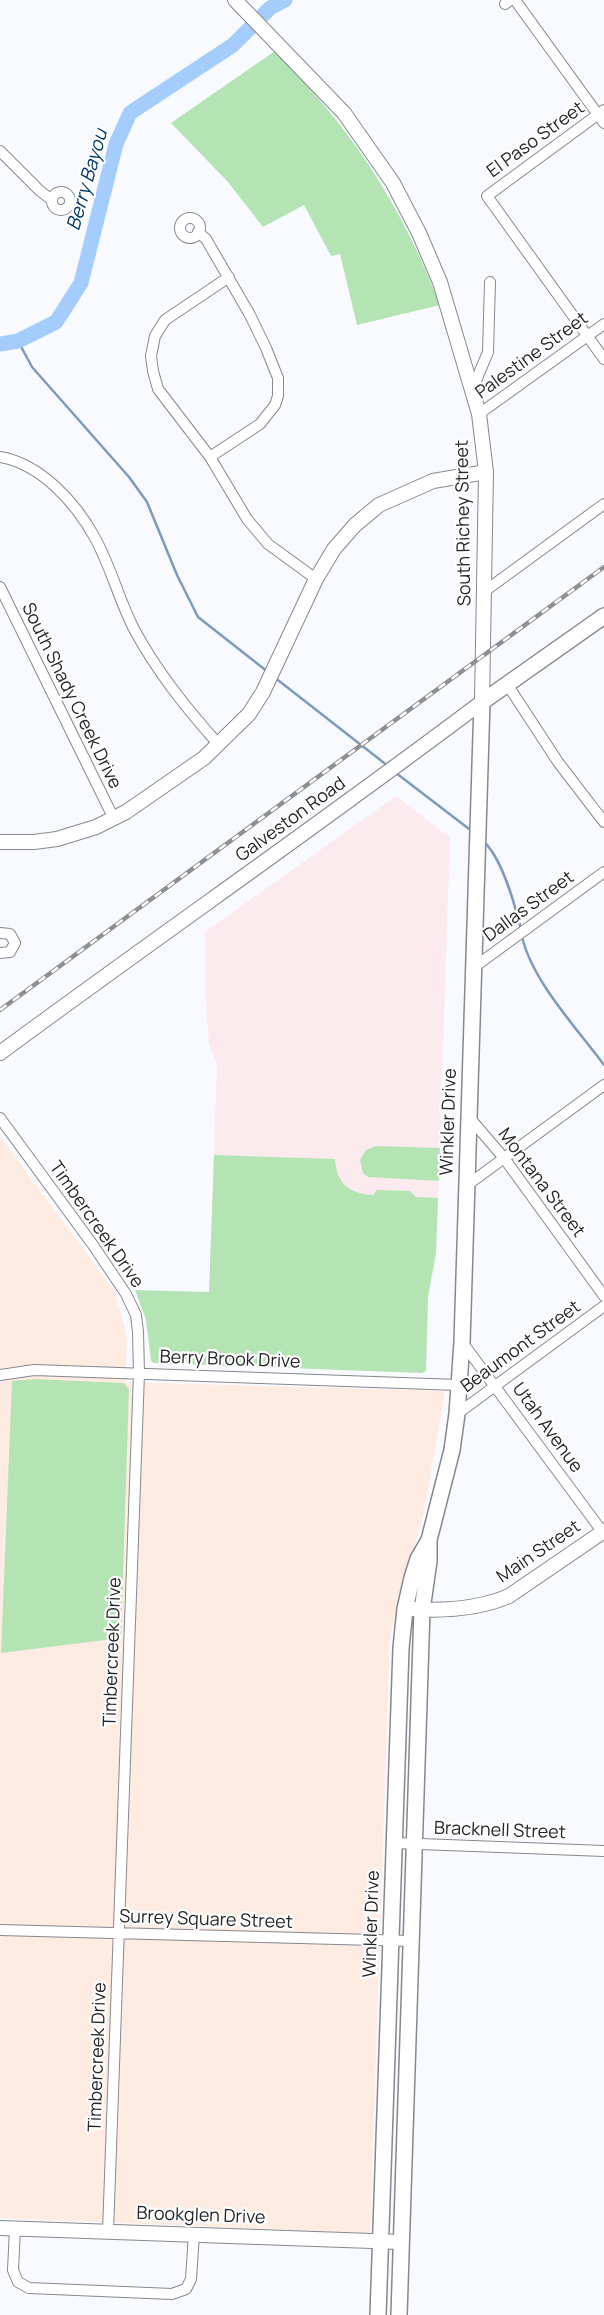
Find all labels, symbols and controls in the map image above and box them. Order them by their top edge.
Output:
street label: El Paso Street [483,97,589,183]
water label: Berry Bayou [63,127,113,233]
street label: Palestine Street [472,308,592,404]
street label: South Richey Street [452,440,476,606]
street label: South Shady Creek Drive [17,599,125,793]
street label: Galveston Road [232,773,350,867]
street label: Dallas Street [480,867,578,947]
street label: Winkler Drive [436,1068,462,1176]
street label: Montana Street [493,1124,589,1242]
street label: Timbercreek Drive [44,1158,148,1292]
street label: Beaumont Street [457,1296,585,1398]
street label: Berry Brook Drive [159,1347,301,1373]
street label: Utah Avenue [507,1379,587,1477]
street label: Main Street [493,1516,585,1588]
street label: Timbercreek Drive [100,1577,126,1727]
street label: Bracknell Street [434,1818,566,1844]
street label: Winkler Drive [359,1870,385,1978]
street label: Surrey Square Street [119,1906,293,1934]
street label: Timbercreek Drive [85,1982,111,2132]
street label: Brookglen Drive [136,2203,266,2229]

